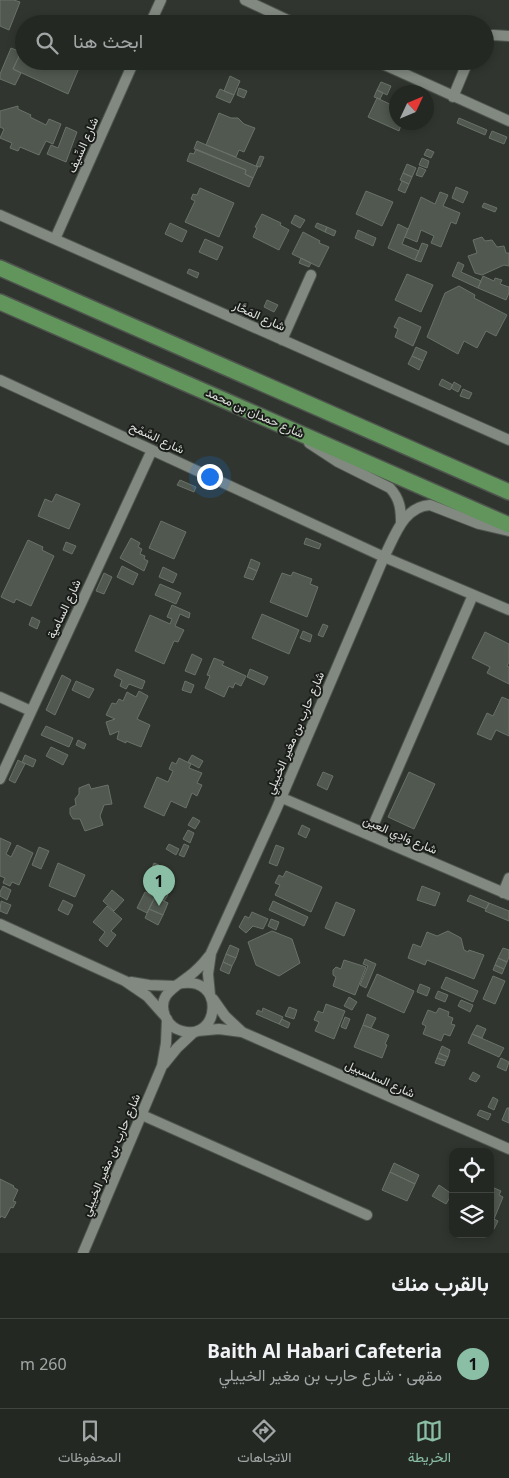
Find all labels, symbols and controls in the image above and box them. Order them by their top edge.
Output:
search box [15,15,494,70]
text: ابحث هنا [73,28,143,54]
icon: search [33,29,61,57]
north arrow [389,85,434,130]
street label: شارع السِّيف [63,114,103,176]
street label: شارع المَحَّار [229,296,288,336]
street label: شارع حمدان بن محمد [203,383,307,443]
street label: شارع السَّمْح [127,417,187,459]
your location [197,464,223,490]
street label: شارع السامية [42,576,86,642]
street label: شارع حارب بن مغير الخييلي [261,669,330,797]
street label: شارع وَادِي العين [360,811,440,860]
pin: 1 [143,865,175,906]
street label: شارع السلسبيل [342,1056,418,1102]
street label: شارع حارب بن مغير الخييلي [77,1091,146,1219]
map controls [449,1148,494,1238]
button: locate [449,1148,494,1193]
button: layers [449,1193,494,1238]
text: بالقرب منك [391,1269,489,1297]
text: Baith Al Habari Cafeteria [207,1338,442,1364]
text: 260 m [20,1353,67,1375]
text: 1 [468,1353,478,1375]
text: مقهى · شارع حارب بن مغير الخييلي [219,1364,442,1386]
tab: المحفوظات [58,1417,121,1470]
tab: الاتجاهات [237,1417,292,1470]
tab: الخريطة [408,1417,451,1470]

